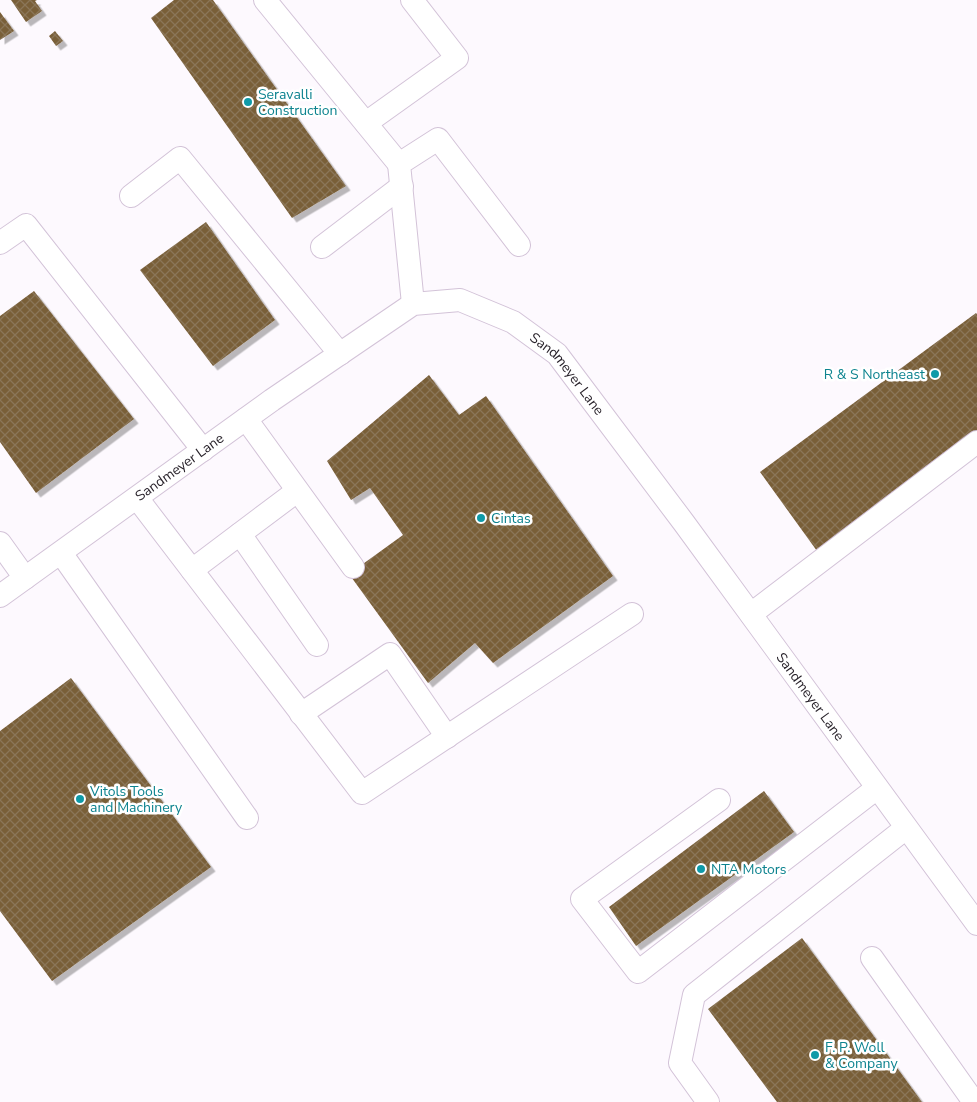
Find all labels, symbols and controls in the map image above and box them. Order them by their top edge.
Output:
place label: Seravalli Construction [258,85,337,120]
marker: Seravalli Construction [242,96,254,108]
street label: Sandmeyer Lane [526,328,609,419]
place label: R & S Northeast [824,365,925,384]
marker: R & S Northeast [929,368,941,380]
street label: Sandmeyer Lane [131,429,228,506]
place label: Cintas [491,509,531,528]
marker: Cintas [475,512,487,524]
street label: Sandmeyer Lane [772,649,849,745]
place label: Vitols Tools and Machinery [89,782,183,817]
marker: Vitols Tools and Machinery [74,793,86,805]
place label: NTA Motors [711,860,787,879]
marker: NTA Motors [695,863,707,875]
place label: F. P. Woll & Company [825,1038,898,1073]
marker: F. P. Woll & Company [809,1049,821,1061]

